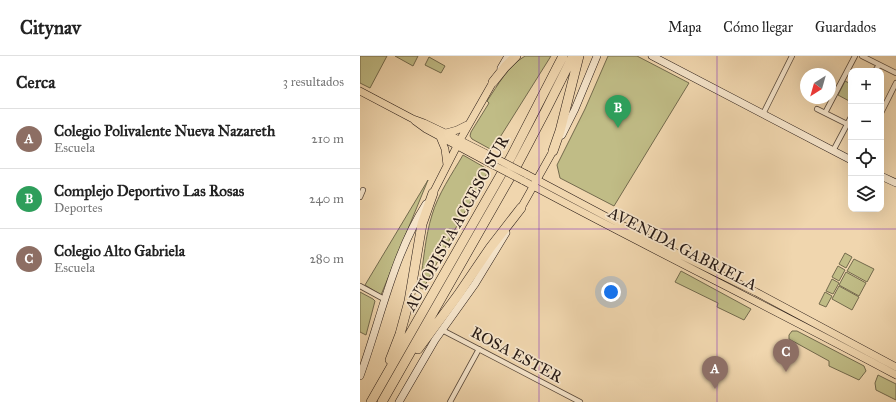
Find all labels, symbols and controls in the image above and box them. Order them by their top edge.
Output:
text: Citynav [20,16,81,39]
text: Mapa [668,19,701,36]
text: Cómo llegar [723,19,793,36]
text: Guardados [815,19,876,36]
north arrow [800,68,836,104]
map controls [848,68,884,212]
button: + [848,68,884,104]
text: Cerca [16,72,55,93]
text: 3 resultados [283,74,344,90]
pin: B [605,95,631,128]
button: − [848,104,884,140]
text: Colegio Polivalente Nueva Nazareth [54,122,275,140]
text: A [25,131,33,147]
text: 210 m [311,131,344,147]
street label: AUTOPISTA ACCESO SUR [400,132,513,315]
text: Escuela [54,140,95,156]
button: locate [848,140,884,176]
button: layers [848,176,884,212]
text: Complejo Deportivo Las Rosas [54,182,244,200]
text: B [25,191,33,207]
text: 240 m [309,191,344,207]
text: Deportes [54,200,102,216]
street label: AVENIDA GABRIELA [604,202,761,294]
text: Colegio Alto Gabriela [54,242,185,260]
text: C [25,251,33,267]
text: 280 m [309,251,344,267]
text: Escuela [54,260,95,276]
your location [601,282,621,302]
street label: ROSA ESTER [468,322,566,387]
pin: C [773,339,799,372]
pin: A [702,356,728,389]

